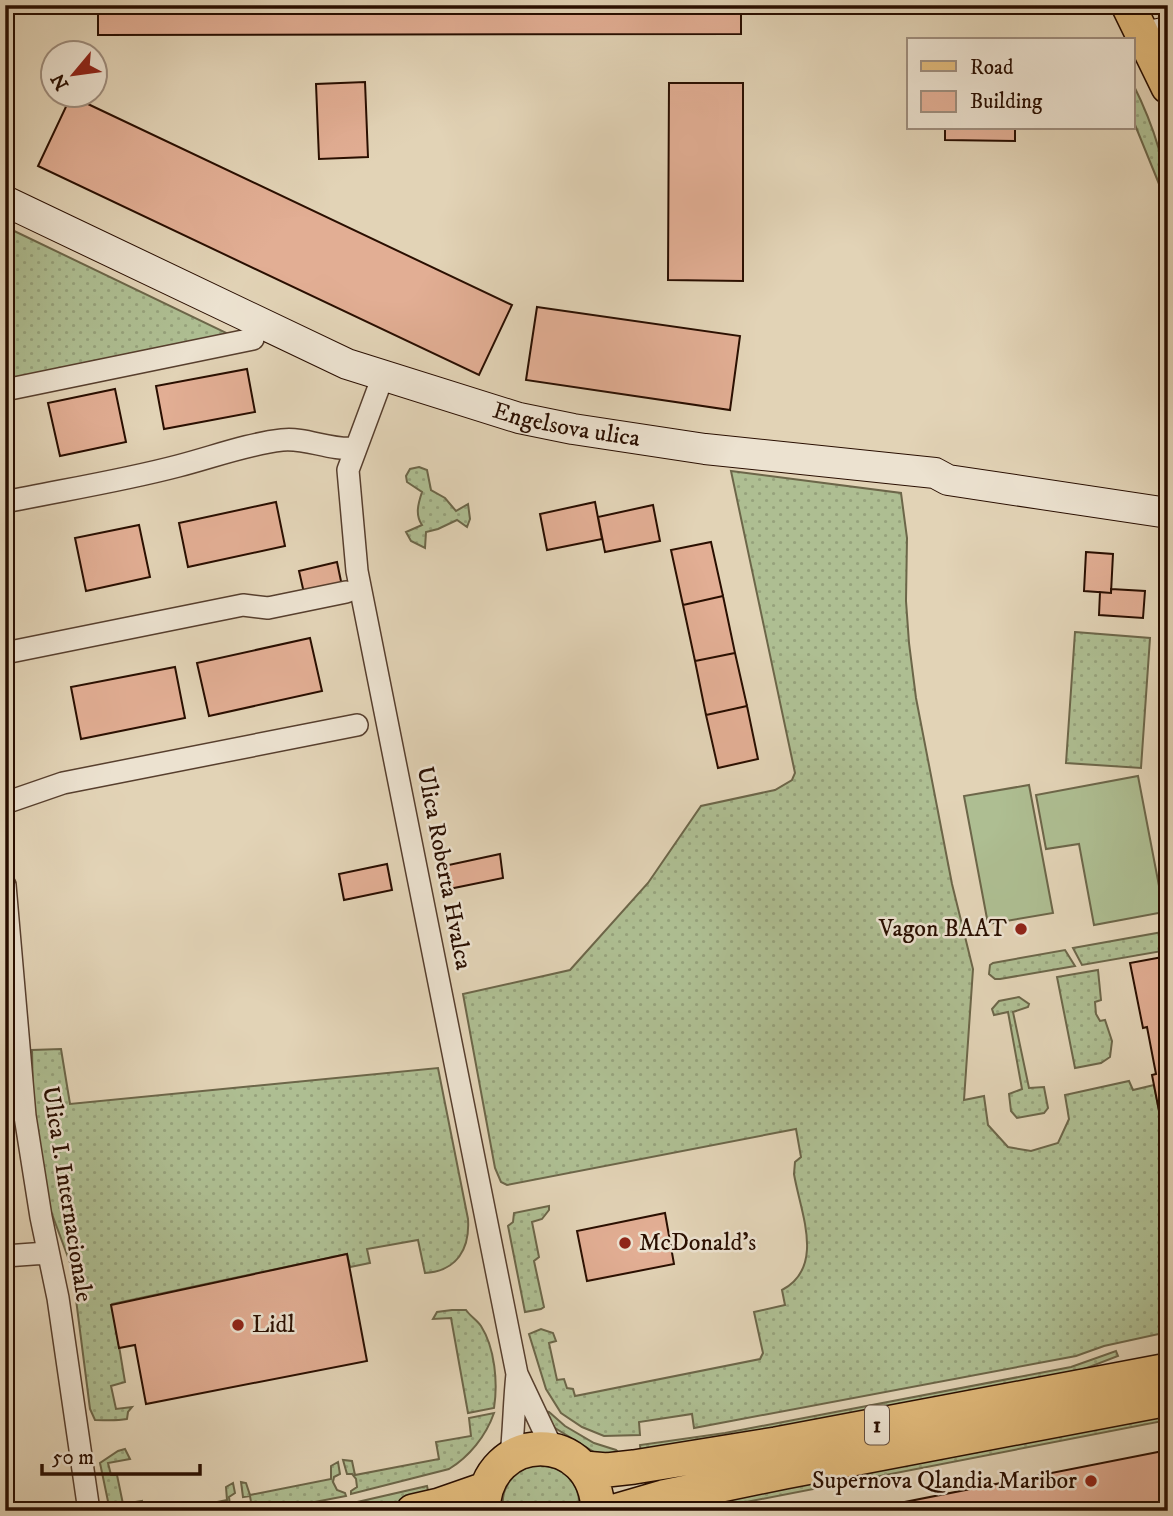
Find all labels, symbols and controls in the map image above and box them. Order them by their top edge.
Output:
north arrow [38,38,108,108]
legend [907,38,1134,130]
text: Road [970,55,1014,81]
text: N [46,69,74,94]
text: Building [970,89,1043,115]
street label: Engelsova ulica [489,396,643,454]
street label: Ulica Roberta Hvalca [410,764,479,973]
place label: Vagon BAAT [878,914,1007,944]
marker: Vagon BAAT [1013,921,1029,937]
street label: Ulica I. Internacionale [35,1084,99,1304]
place label: McDonald's [639,1228,756,1258]
marker: McDonald's [617,1235,633,1251]
place label: Lidl [252,1310,295,1340]
marker: Lidl [230,1317,246,1333]
road number: 1 [865,1406,889,1444]
scale bar [42,1432,200,1476]
text: 50 m [52,1445,94,1471]
place label: Supernova Qlandia Maribor [812,1466,1077,1496]
marker: Supernova Qlandia Maribor [1083,1473,1099,1489]

